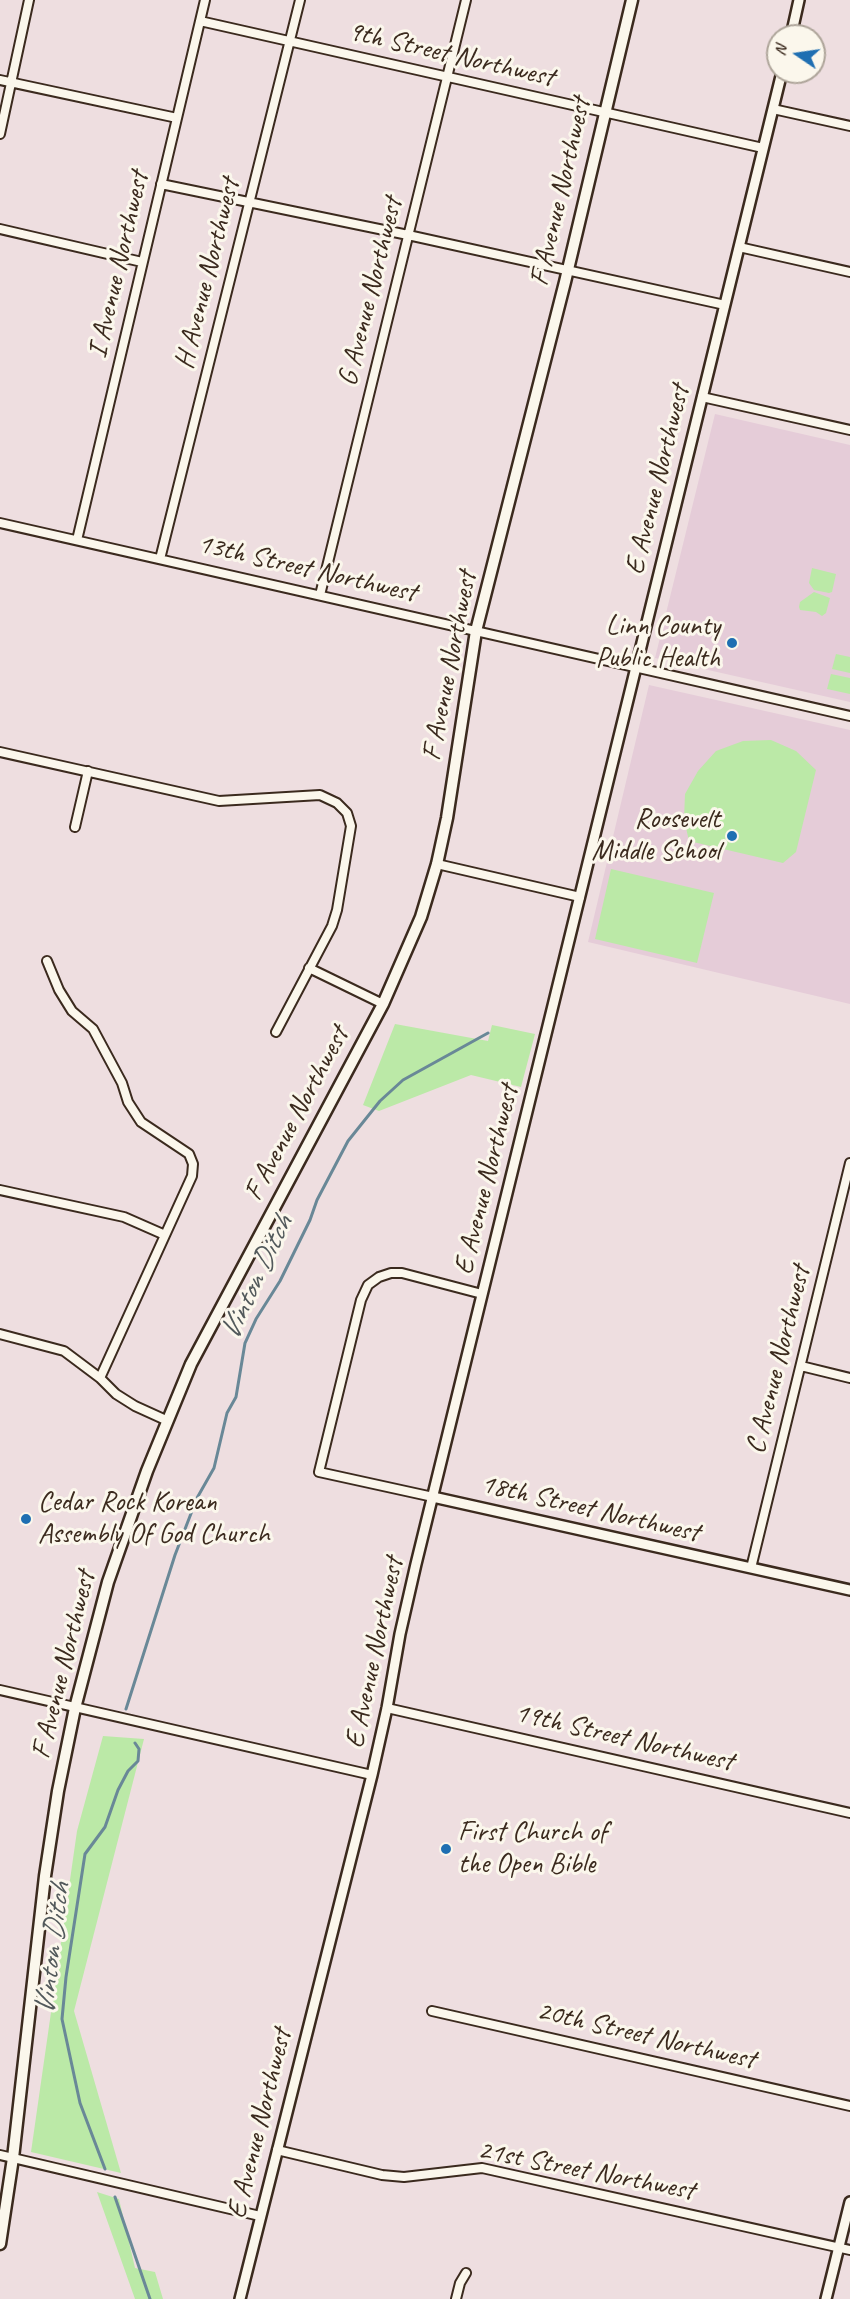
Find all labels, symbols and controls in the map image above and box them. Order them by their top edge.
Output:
street label: 9th Street Northwest [345,15,557,95]
north arrow [766,24,826,84]
text: N [770,43,791,57]
street label: F Avenue Northwest [523,95,599,289]
street label: I Avenue Northwest [81,169,157,361]
street label: H Avenue Northwest [168,175,248,373]
street label: G Avenue Northwest [331,194,411,390]
street label: E Avenue Northwest [618,382,698,578]
street label: 13th Street Northwest [195,528,419,610]
street label: F Avenue Northwest [415,569,485,763]
place label: Linn County Public Health [596,610,720,676]
marker: Linn County Public Health [725,636,739,650]
place label: Roosevelt Middle School [592,803,720,869]
marker: Roosevelt Middle School [725,829,739,843]
street label: F Avenue Northwest [237,1021,357,1207]
street label: E Avenue Northwest [447,1082,527,1278]
water label: Vinton Ditch [213,1210,301,1346]
street label: C Avenue Northwest [739,1263,819,1457]
street label: 18th Street Northwest [478,1468,702,1550]
place label: Cedar Rock Korean Assembly Of God Church [38,1486,270,1552]
marker: Cedar Rock Korean Assembly Of God Church [19,1512,33,1526]
street label: E Avenue Northwest [338,1555,412,1751]
street label: F Avenue Northwest [25,1568,103,1762]
street label: 19th Street Northwest [512,1697,736,1779]
place label: First Church of the Open Bible [458,1816,607,1882]
marker: First Church of the Open Bible [439,1842,453,1856]
water label: Vinton Ditch [27,1881,79,2017]
street label: 20th Street Northwest [534,1995,758,2077]
street label: E Avenue Northwest [220,2026,300,2222]
street label: 21st Street Northwest [475,2134,697,2208]

